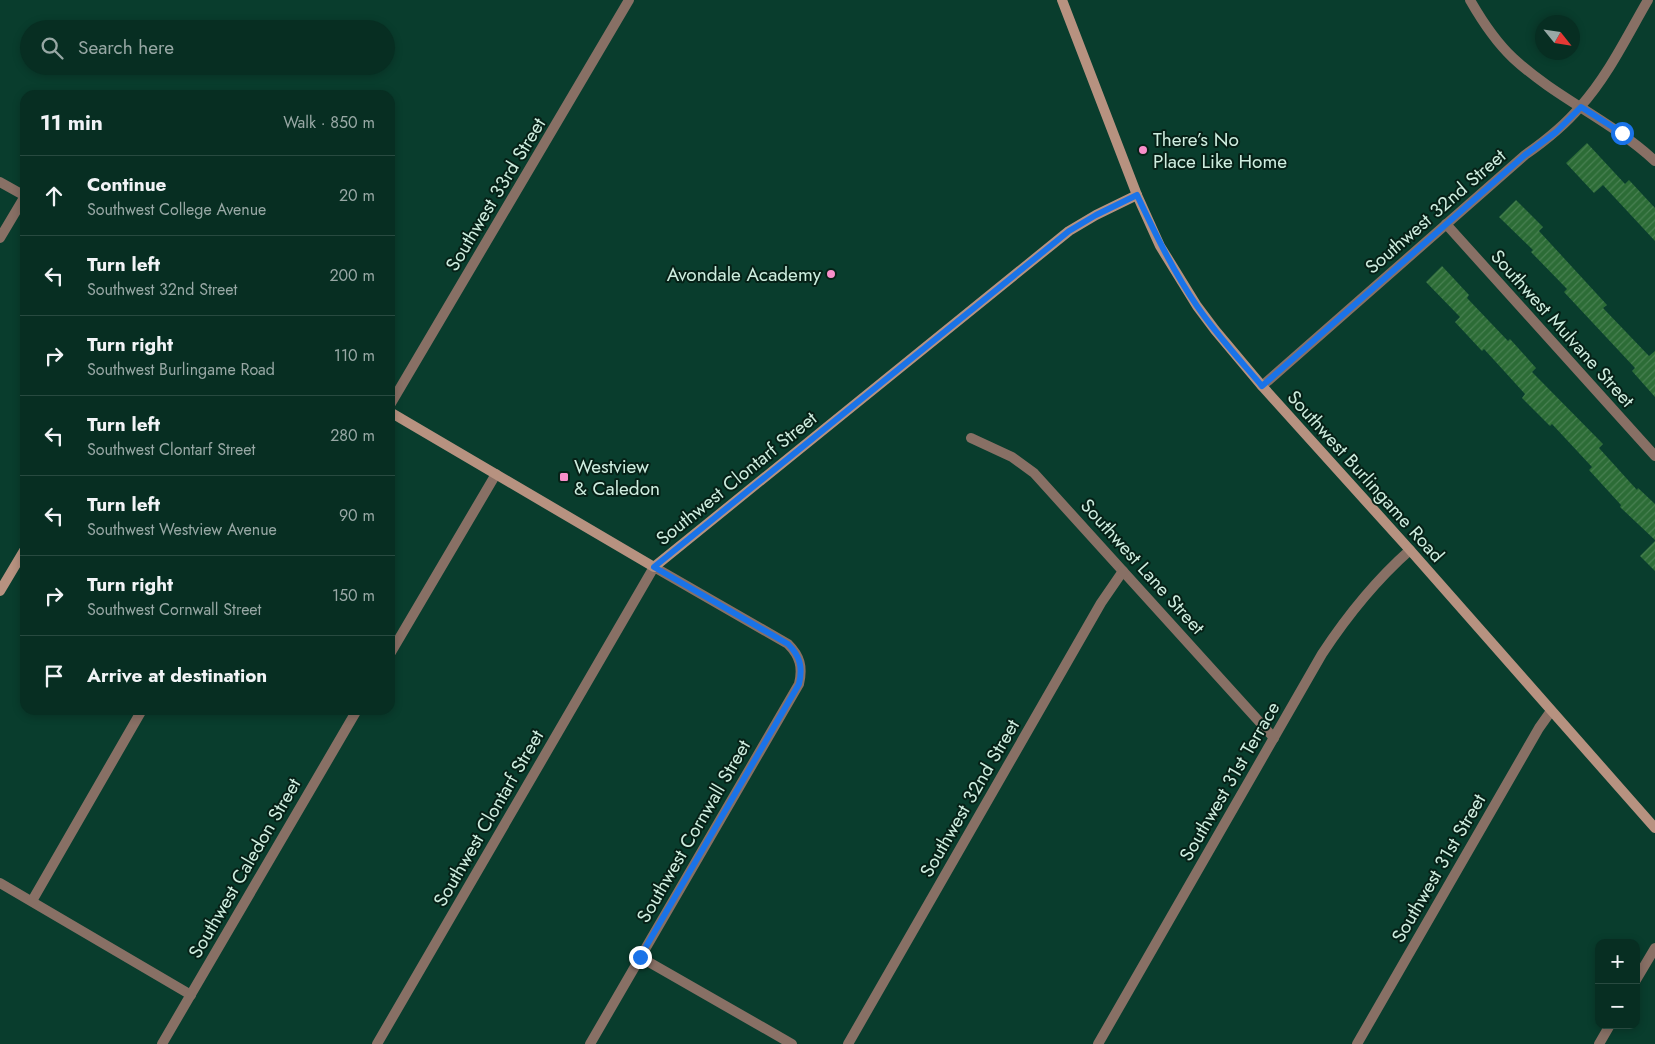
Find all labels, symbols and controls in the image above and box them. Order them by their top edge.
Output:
north arrow [1535,15,1580,60]
search box [20,20,395,75]
icon: search [38,34,66,62]
text: Search here [78,34,174,61]
text: 11 min [40,108,103,138]
text: Walk · 850 m [283,111,375,134]
street label: Southwest 33rd Street [439,112,552,276]
route start [1611,122,1634,145]
place label: There’s No Place Like Home [1153,126,1287,175]
street label: Southwest 32nd Street [1359,142,1512,280]
marker: There’s No Place Like Home [1137,144,1149,156]
text: Continue [87,171,166,198]
icon: ahead [40,182,68,210]
text: 20 m [339,184,375,207]
text: Southwest College Avenue [87,198,266,221]
street label: Southwest Mulvane Street [1484,244,1641,413]
text: Turn left [87,251,160,278]
place label: Avondale Academy [667,261,822,288]
icon: left [40,262,68,290]
text: 200 m [329,264,375,287]
marker: Avondale Academy [825,268,837,280]
text: Southwest 32nd Street [87,278,237,301]
text: Turn right [87,331,173,358]
icon: right [40,342,68,370]
text: 110 m [334,344,375,367]
text: Southwest Burlingame Road [87,358,275,381]
street label: Southwest Burlingame Road [1281,384,1450,568]
street label: Southwest Clontarf Street [650,405,823,552]
text: Turn left [87,411,160,438]
icon: left [40,422,68,450]
text: 280 m [330,424,375,447]
text: Southwest Clontarf Street [87,438,255,461]
place label: Westview & Caledon [574,453,660,502]
marker: Westview & Caledon [558,471,570,483]
text: Turn left [87,491,160,518]
street label: Southwest Lane Street [1074,493,1211,640]
icon: left [40,502,68,530]
text: 90 m [339,504,375,527]
text: Southwest Westview Avenue [87,518,277,541]
text: Turn right [87,571,173,598]
icon: right [40,582,68,610]
text: 150 m [332,584,375,607]
text: Southwest Cornwall Street [87,598,261,621]
icon: arrive [40,662,68,690]
text: Arrive at destination [87,662,267,689]
street label: Southwest 31st Terrace [1173,696,1286,866]
street label: Southwest 32nd Street [913,714,1026,882]
street label: Southwest Clontarf Street [427,725,550,912]
street label: Southwest Cornwall Street [630,734,757,928]
street label: Southwest Caledon Street [182,773,307,963]
street label: Southwest 31st Street [1385,788,1492,948]
map controls [1595,939,1640,1029]
button: + [1595,939,1640,984]
route end [629,946,652,969]
button: − [1595,984,1640,1029]

